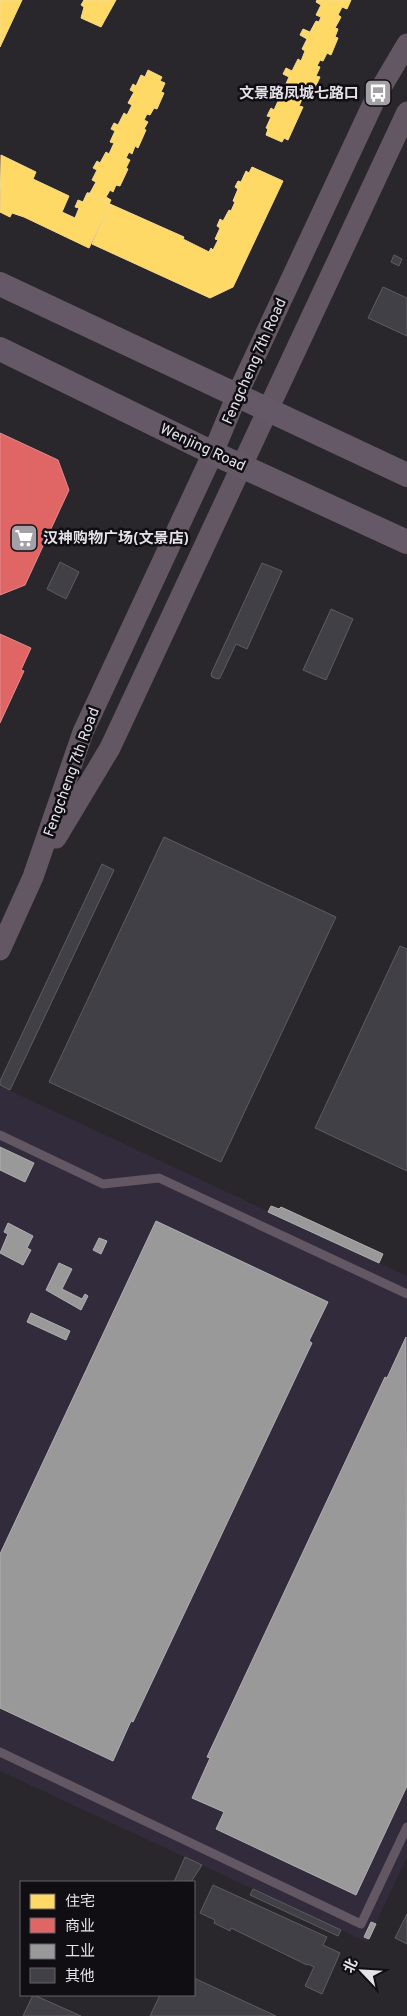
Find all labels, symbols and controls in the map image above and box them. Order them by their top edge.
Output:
bus stop icon: 文景路凤城七路口 [363,78,393,108]
place label: 文景路凤城七路口 [239,84,359,104]
street label: Fengcheng 7th Road [219,295,292,428]
street label: Wenjing Road [156,420,248,476]
supermarket icon: 汉神购物广场(文景店) [9,523,39,553]
place label: 汉神购物广场(文景店) [43,529,189,549]
street label: Fengcheng 7th Road [40,705,105,840]
legend [20,1881,195,1996]
text: 住宅 [65,1893,95,1912]
text: 商业 [65,1918,95,1937]
text: 工业 [65,1943,95,1962]
north arrow [337,1946,387,1996]
text: 北 [341,1956,362,1976]
text: 其他 [65,1968,95,1987]

